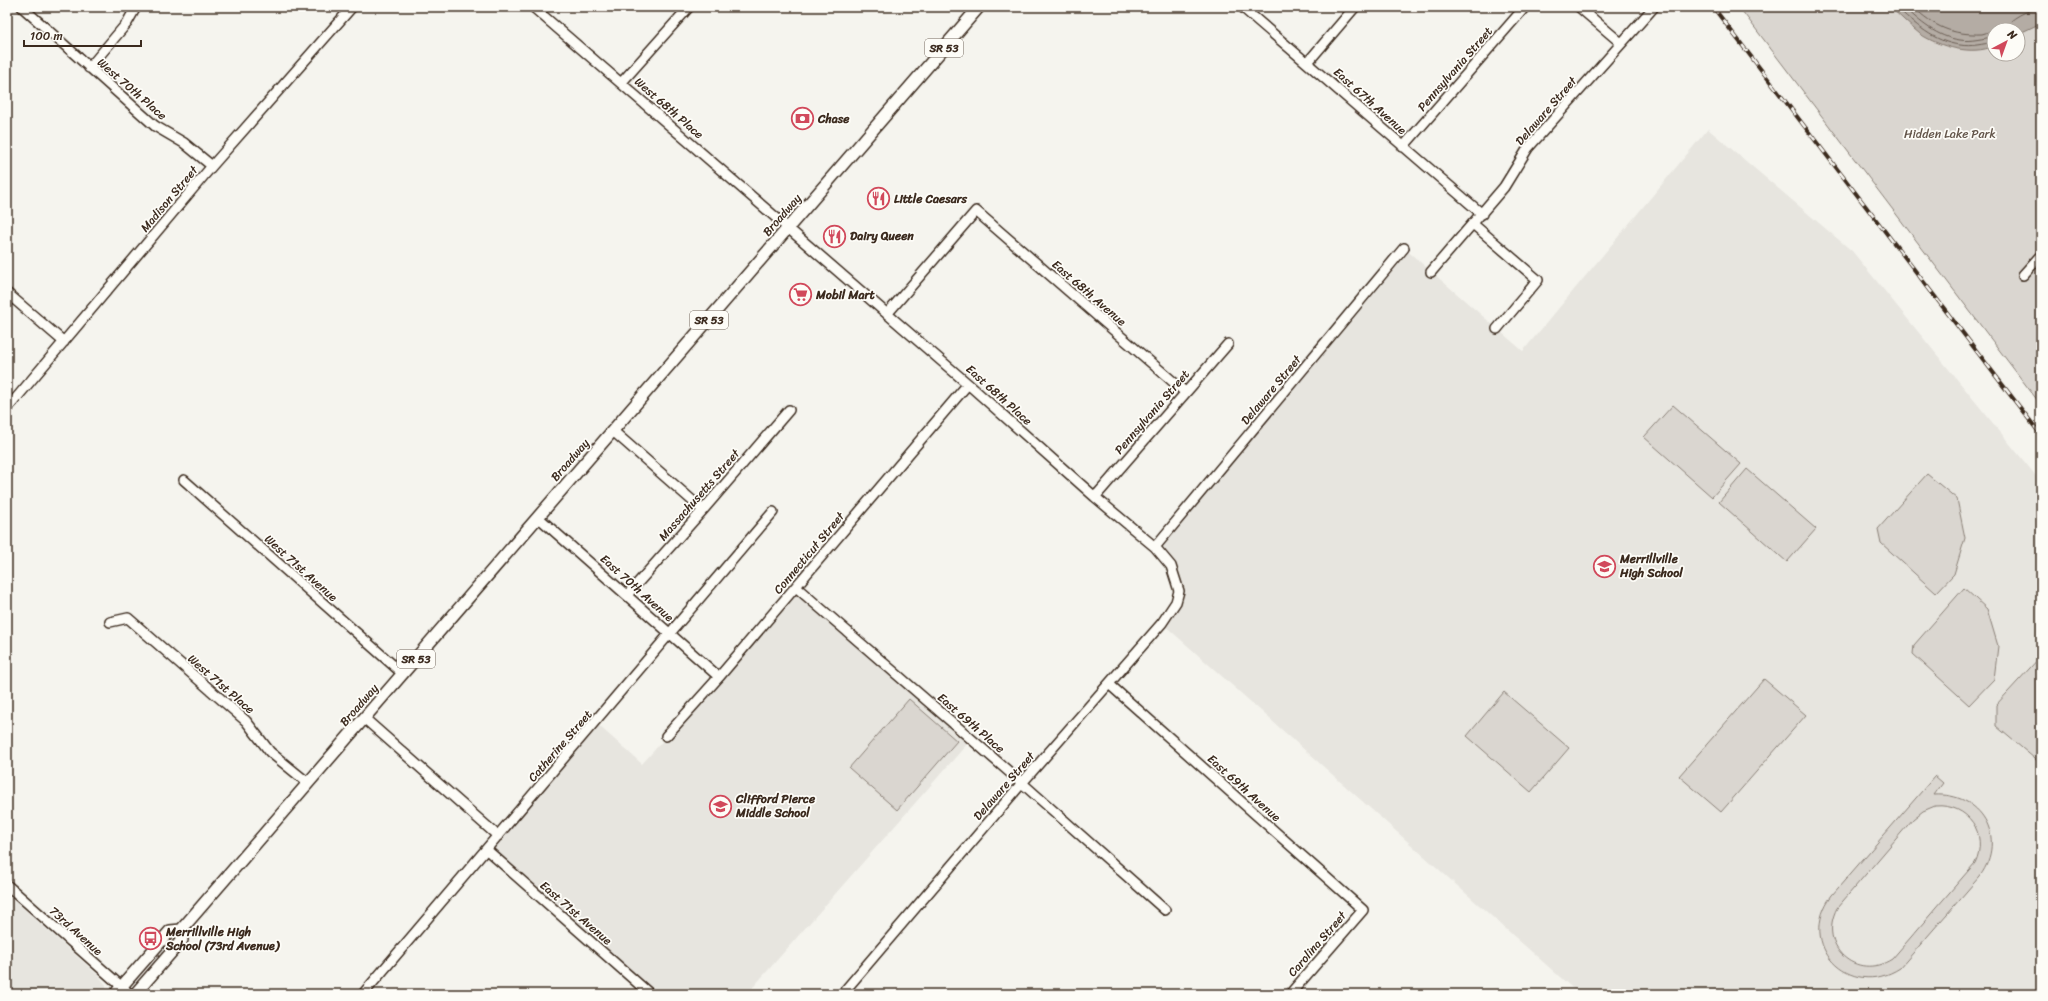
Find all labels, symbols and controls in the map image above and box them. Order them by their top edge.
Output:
street label: Pennsylvania Street [1412,21,1498,117]
scale bar [24,22,141,48]
north arrow [1986,22,2026,62]
text: 100 m [30,25,63,47]
text: N [2002,25,2022,45]
road number: SR 53 [925,39,963,57]
street label: West 70th Place [92,52,172,126]
street label: East 67th Avenue [1328,62,1412,140]
street label: West 68th Place [629,71,709,145]
street label: Delaware Street [1510,71,1583,151]
bank icon: Chase [790,106,816,132]
place label: Chase [817,108,850,130]
park label: Hidden Lake Park [1904,123,1996,145]
street label: Madison Street [134,160,204,237]
restaurant icon: Little Caesars [865,186,891,212]
street label: Broadway [757,188,808,242]
place label: Little Caesars [894,188,968,210]
restaurant icon: Dairy Queen [821,223,847,249]
place label: Dairy Queen [850,225,914,247]
street label: East 68th Avenue [1047,254,1132,332]
supermarket icon: Mobil Mart [788,282,814,308]
place label: Mobil Mart [815,284,876,306]
road number: SR 53 [690,311,728,329]
street label: Delaware Street [1235,349,1308,430]
street label: East 68th Place [961,359,1037,431]
street label: Pennsylvania Street [1109,364,1195,460]
street label: Broadway [545,433,596,487]
street label: Massachusetts Street [653,443,746,546]
street label: Connecticut Street [768,506,851,599]
street label: West 71st Avenue [259,529,343,607]
place label: Merrillville High School [1619,548,1683,584]
street label: East 70th Avenue [595,549,679,628]
school or university icon: Merrillville High School [1592,553,1618,579]
street label: West 71st Place [182,648,260,720]
road number: SR 53 [397,650,435,668]
street label: Broadway [334,678,385,732]
street label: East 69th Place [932,687,1010,759]
street label: Catherine Street [522,705,598,787]
street label: Delaware Street [968,746,1041,826]
street label: East 69th Avenue [1202,749,1286,828]
place label: Clifford Pierce Middle School [735,788,816,824]
school or university icon: Clifford Pierce Middle School [707,793,733,819]
street label: East 71st Avenue [535,875,617,951]
street label: 73rd Avenue [44,901,108,961]
street label: Carolina Street [1282,905,1353,982]
place label: Merrillville High School (73rd Avenue) [165,921,280,957]
bus stop icon: Merrillville High School (73rd Avenue) [137,926,163,952]

